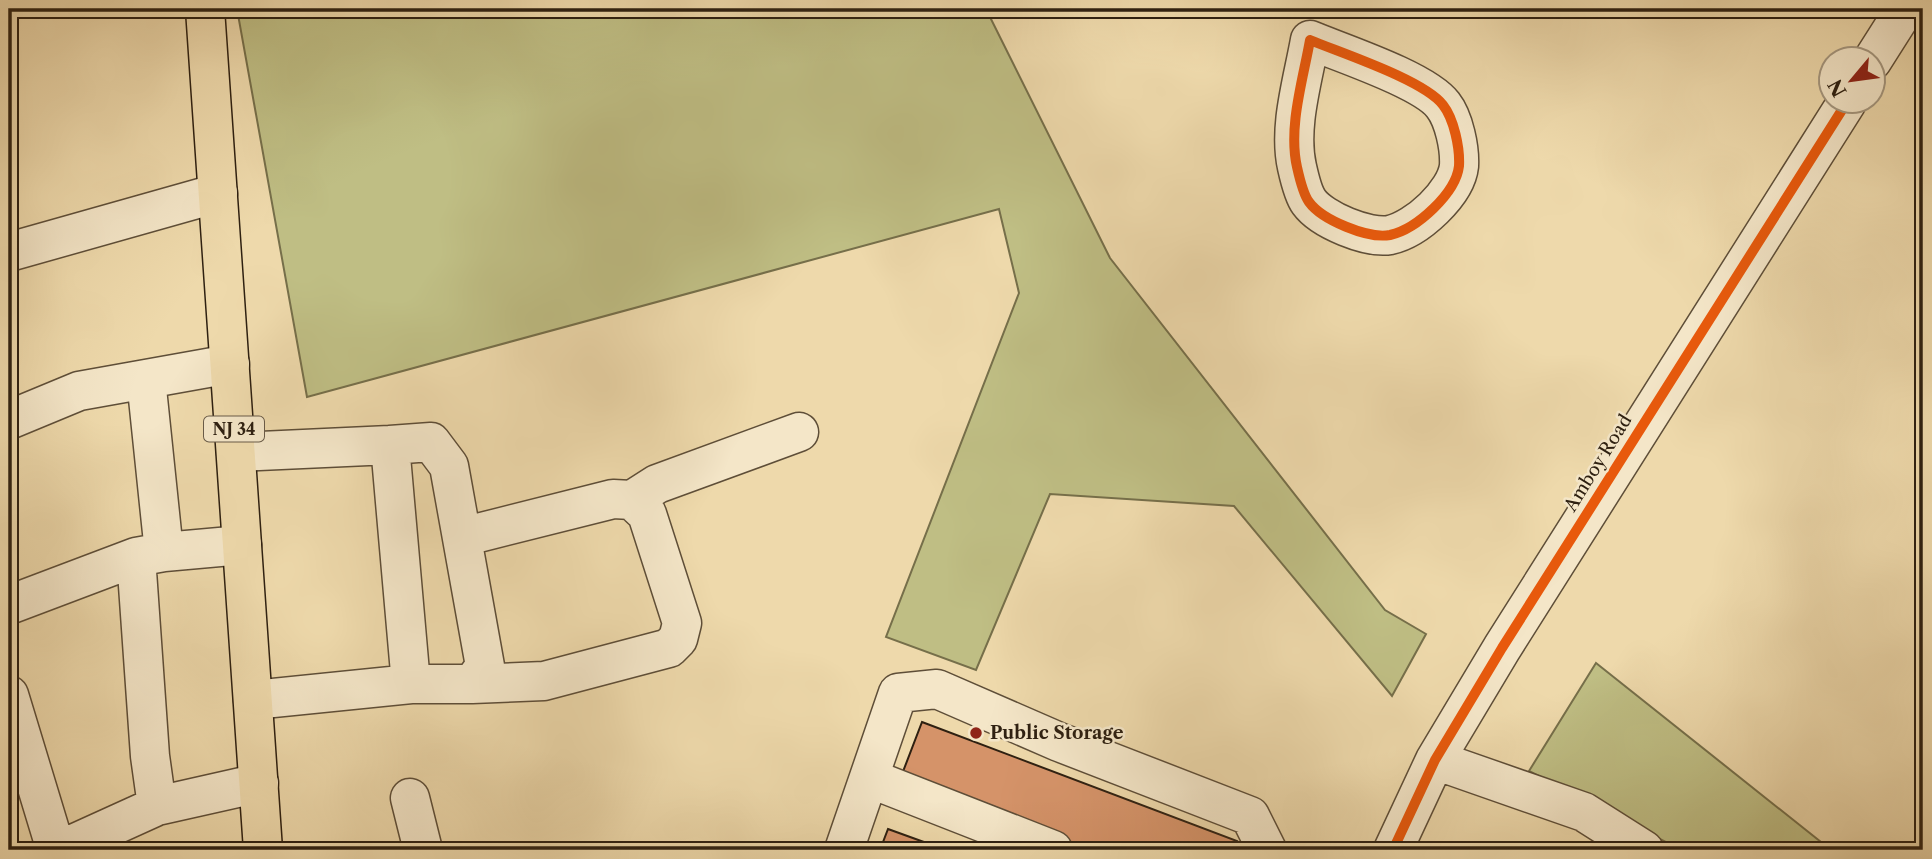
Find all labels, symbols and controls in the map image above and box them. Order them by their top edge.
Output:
north arrow [1816,46,1886,116]
text: N [1824,75,1852,101]
street label: Amboy Road [1559,410,1637,516]
road number: NJ 34 [204,416,264,442]
place label: Public Storage [990,722,1124,744]
marker: Public Storage [968,725,984,741]

